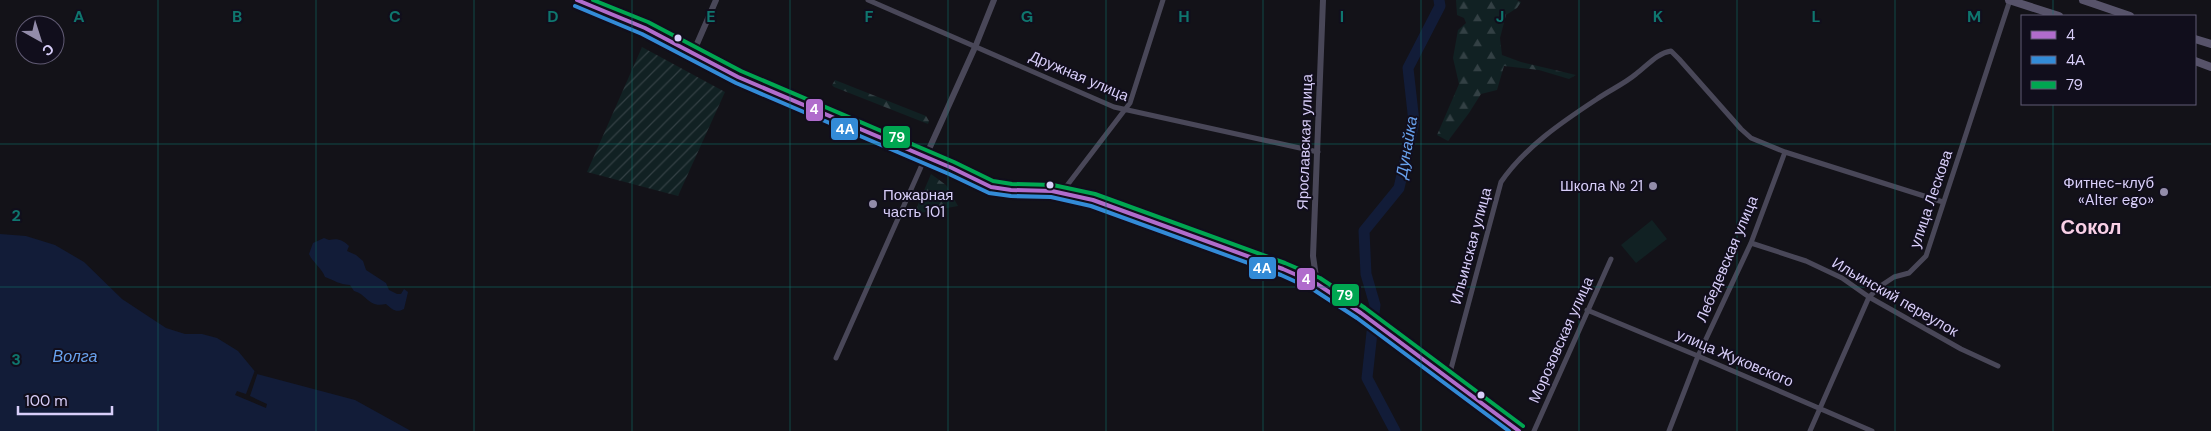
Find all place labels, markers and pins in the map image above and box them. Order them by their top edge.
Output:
unlabelled marker [673,33,683,43]
place label: Фитнес-клуб «Alter ego» [2063,173,2154,210]
place label: Школа № 21 [1560,176,1643,196]
unlabelled marker [1045,180,1055,190]
marker: Школа № 21 [1647,180,1659,192]
place label: Пожарная часть 101 [883,185,953,222]
marker: Фитнес-клуб «Alter ego» [2158,186,2170,198]
marker: Пожарная часть 101 [867,198,879,210]
unlabelled marker [1476,390,1486,400]

